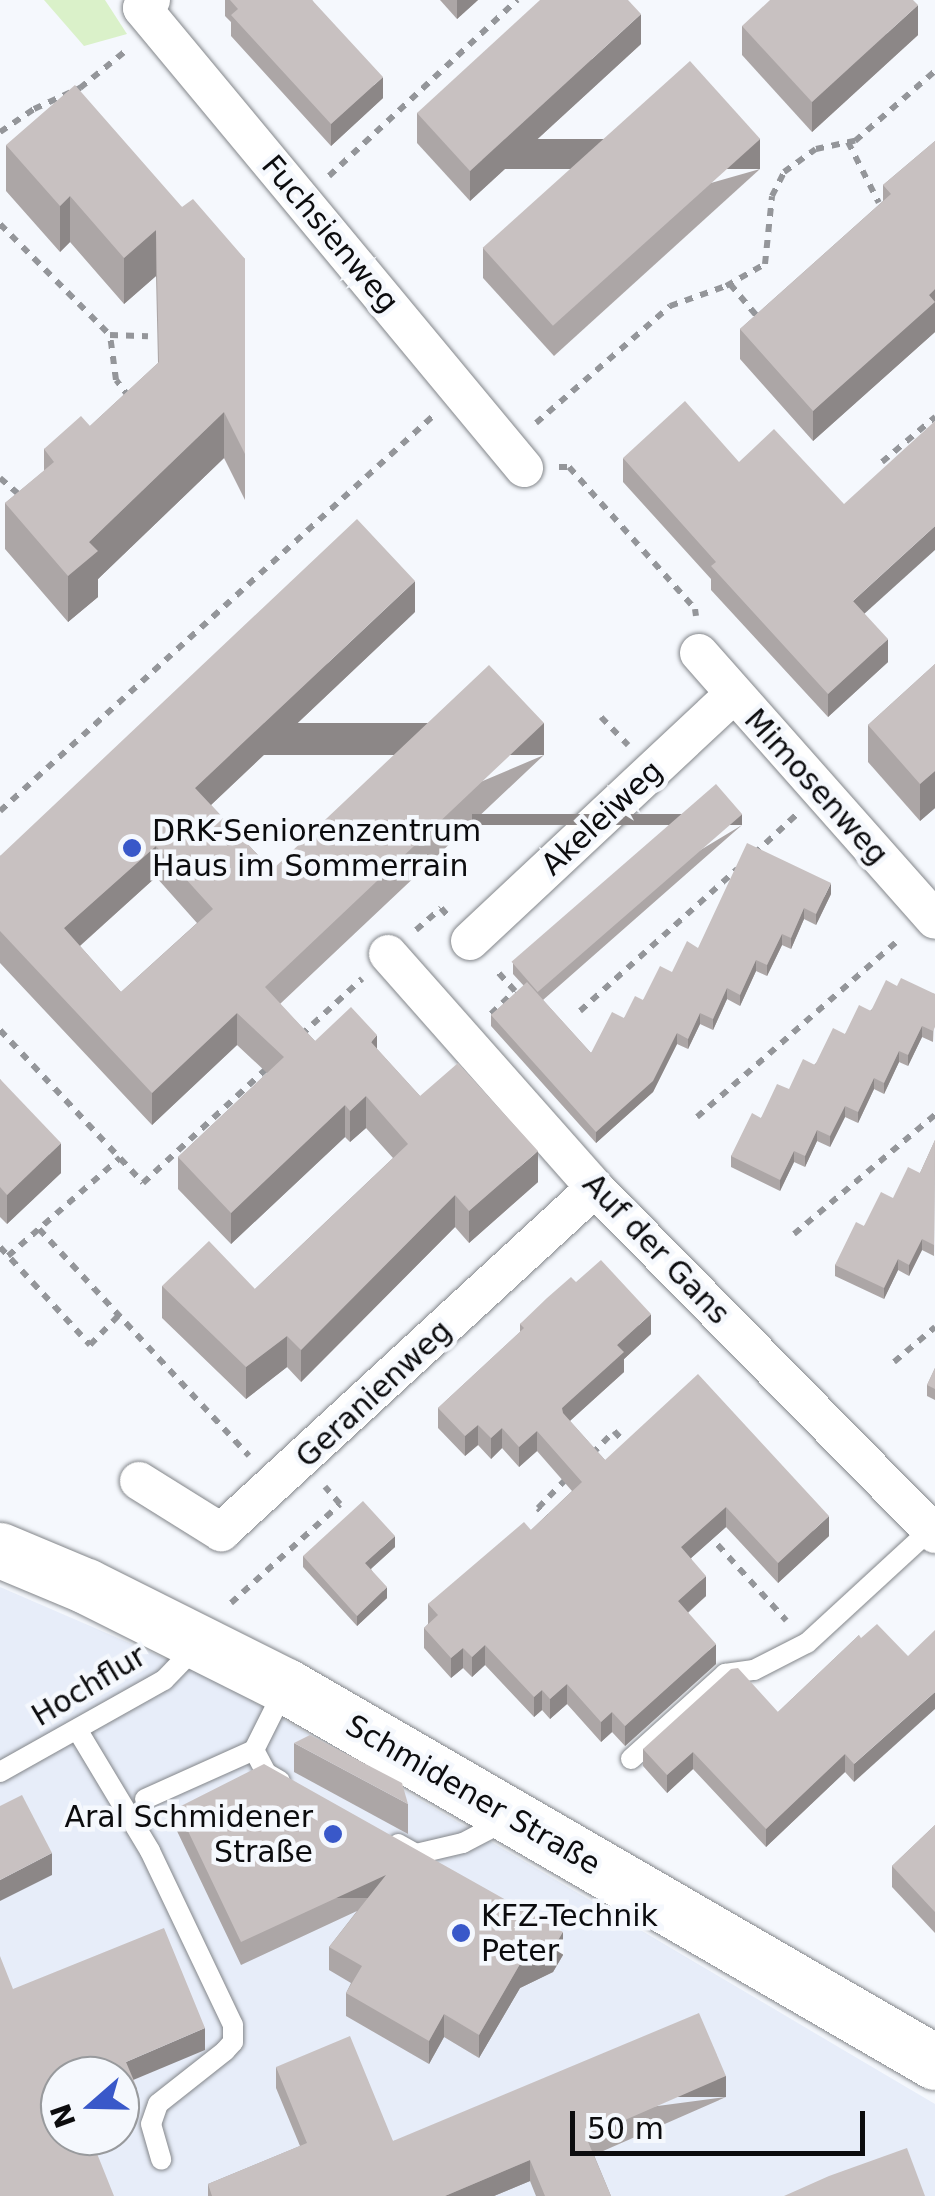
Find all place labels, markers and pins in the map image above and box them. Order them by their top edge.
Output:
place label: DRK-Seniorenzentrum Haus im Sommerrain [152,813,481,884]
marker: DRK-Seniorenzentrum Haus im Sommerrain [121,837,143,859]
place label: Aral Schmidener Straße [64,1799,313,1870]
marker: Aral Schmidener Straße [322,1823,344,1845]
place label: KFZ-Technik Peter [481,1898,658,1968]
marker: KFZ-Technik Peter [450,1922,472,1944]

